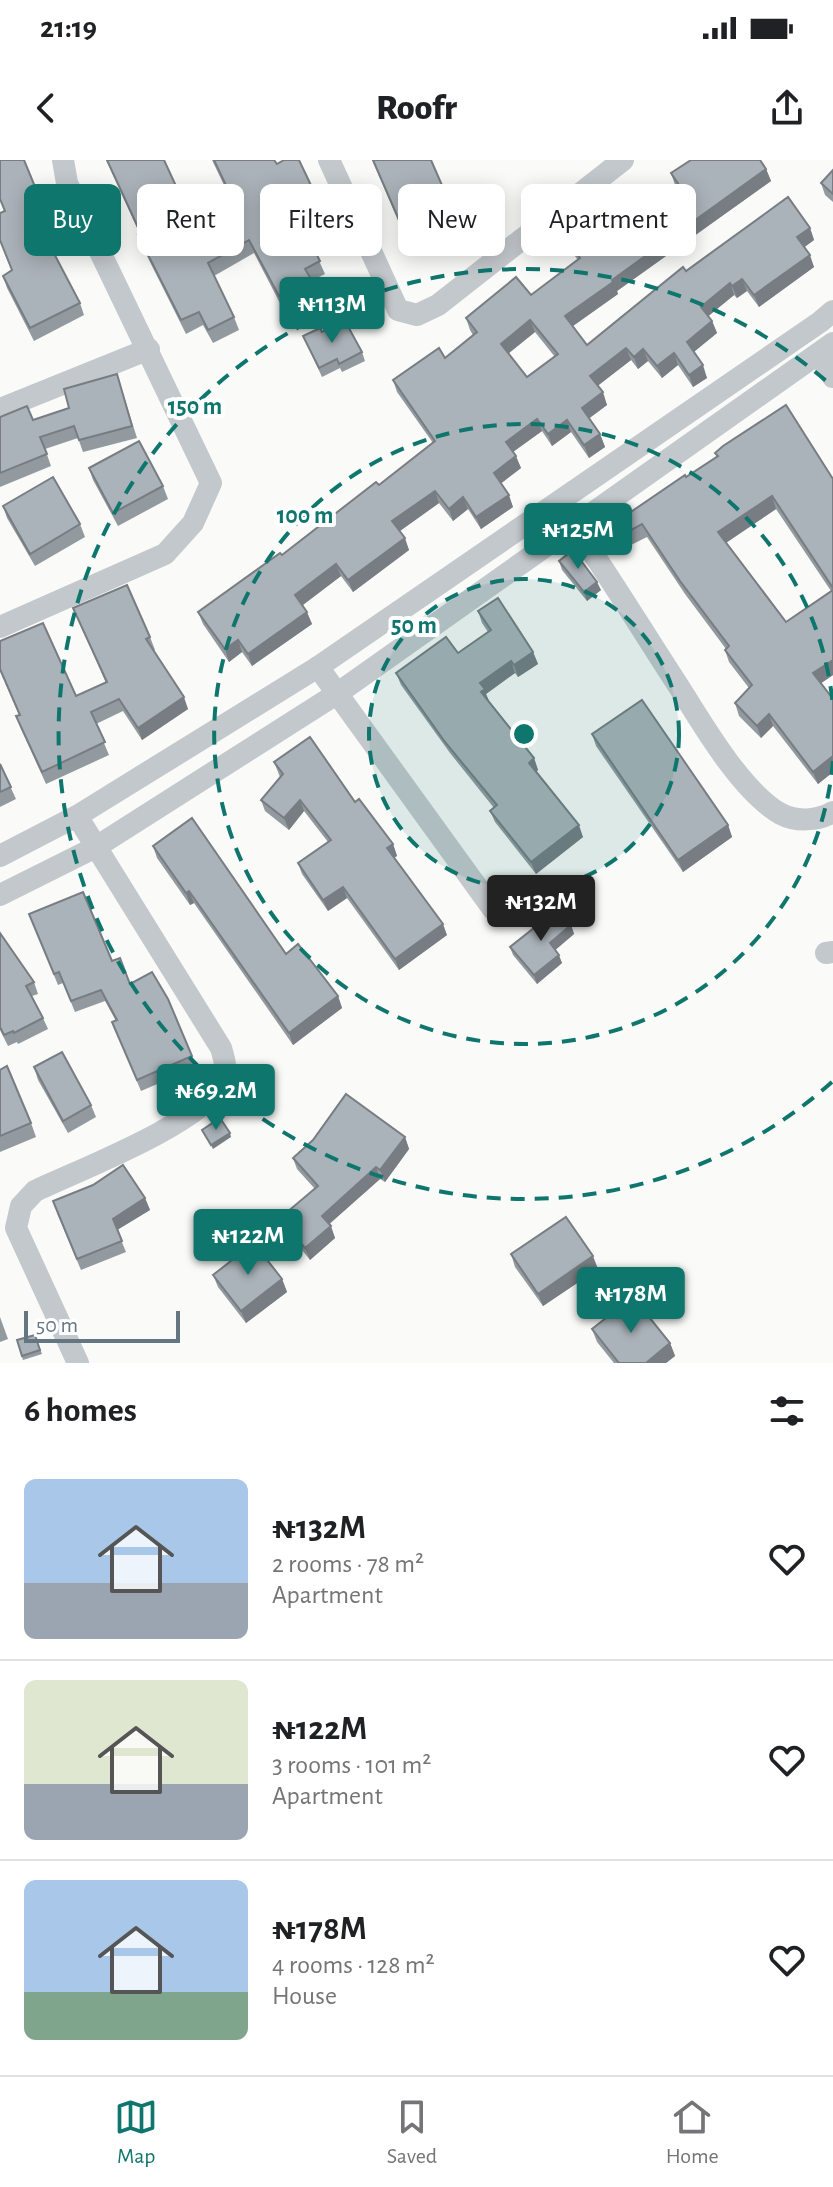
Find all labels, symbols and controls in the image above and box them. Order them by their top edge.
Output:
text: 21:19 [40,13,97,43]
icon: back [24,86,68,130]
icon: share [765,86,809,130]
text: Roofr [376,90,457,126]
chip: Buy [24,184,121,256]
chip: Rent [137,184,244,256]
chip: Filters [260,184,382,256]
chip: New [398,184,505,256]
chip: Apartment [521,184,696,256]
pin: ₦113M [276,277,388,345]
text: ₦113M [298,290,366,316]
text: 150 m [168,395,222,419]
pin: ₦125M [522,503,634,571]
text: 100 m [277,504,333,528]
text: ₦125M [542,516,614,542]
text: 50 m [391,614,437,638]
centre of rings [510,720,538,748]
pin: ₦132M [485,875,597,943]
text: ₦132M [505,888,577,914]
pin: ₦69.2M [151,1064,281,1132]
text: ₦69.2M [175,1077,257,1103]
pin: ₦122M [192,1209,304,1277]
text: ₦122M [212,1222,284,1248]
pin: ₦178M [575,1267,687,1335]
text: ₦178M [595,1280,667,1306]
scale bar [24,1307,180,1343]
text: 50 m [36,1314,78,1336]
icon: filters [765,1389,809,1433]
text: 6 homes [24,1394,137,1428]
icon: home [88,1511,184,1607]
text: ₦132M [272,1511,366,1545]
icon: heart [765,1537,809,1581]
text: 2 rooms · 78 m² [272,1551,424,1577]
text: Apartment [272,1582,383,1608]
icon: home [88,1712,184,1808]
text: ₦122M [272,1712,367,1746]
icon: heart [765,1738,809,1782]
text: 3 rooms · 101 m² [272,1752,431,1778]
text: Apartment [272,1783,383,1809]
icon: home [88,1912,184,2008]
text: ₦178M [272,1912,367,1946]
icon: heart [765,1938,809,1982]
text: 4 rooms · 128 m² [272,1952,435,1978]
text: House [272,1983,337,2009]
tab: Map [114,2095,158,2169]
tab: Saved [387,2095,437,2169]
tab: Home [666,2095,719,2169]

